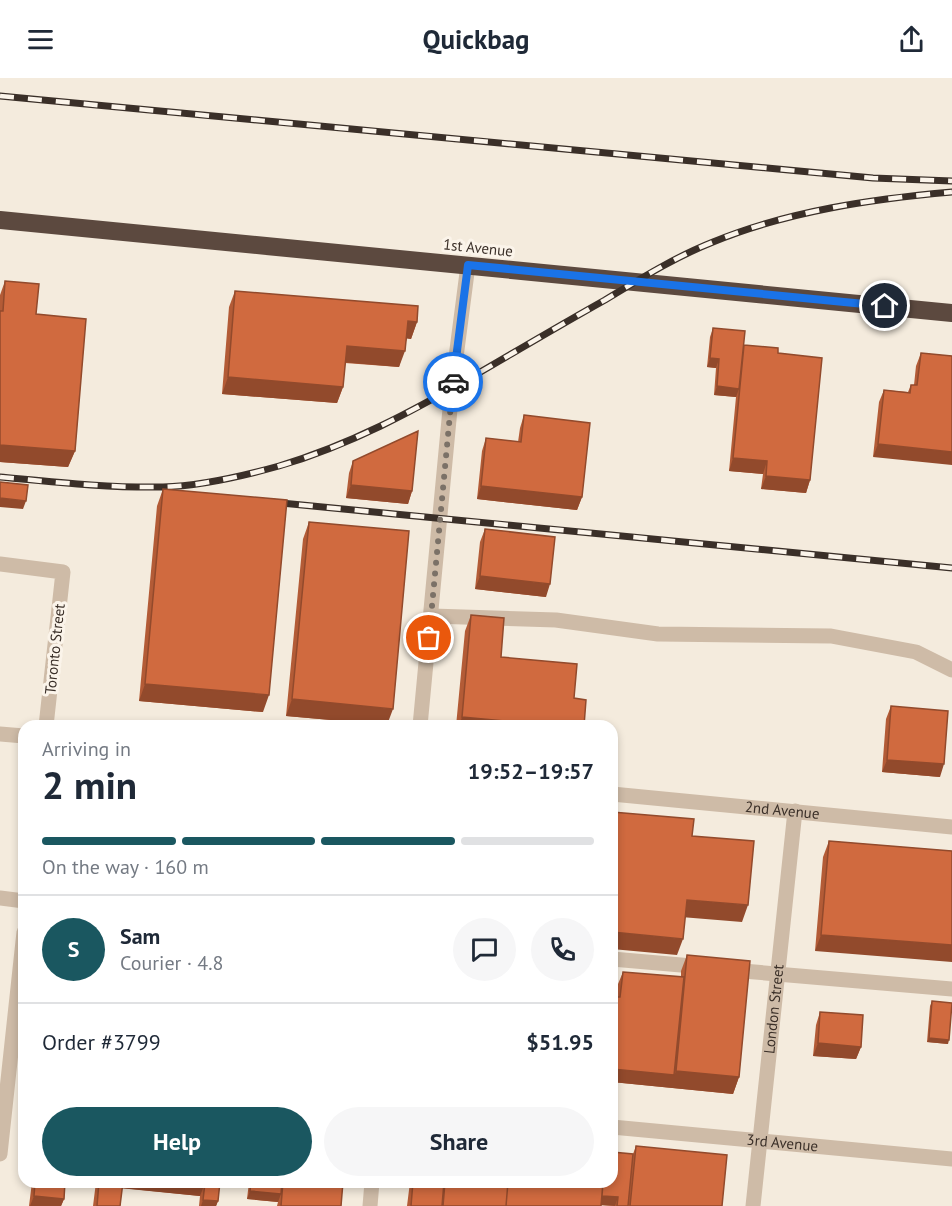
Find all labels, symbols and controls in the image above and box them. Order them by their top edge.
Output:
text: Quickbag [422,22,530,56]
icon: menu [24,23,57,56]
icon: share [895,23,928,56]
street label: 1st Avenue [442,234,514,261]
pin [859,280,910,331]
icon: home [868,289,901,322]
courier [423,352,483,412]
icon: car [437,366,470,399]
street label: Toronto Street [40,603,69,695]
pin [403,612,454,663]
icon: bag [412,621,445,654]
text: Arriving in [42,736,131,762]
text: 19:52–19:57 [468,757,594,785]
text: 2 min [42,759,137,810]
street label: 2nd Avenue [744,797,820,823]
text: On the way · 160 m [42,854,209,880]
button: chat [453,918,516,981]
button: phone [531,918,594,981]
text: Sam [120,922,160,950]
text: S [68,935,79,963]
text: Courier · 4.8 [120,950,223,976]
street label: London Street [759,963,788,1055]
text: Order #3799 [42,1028,161,1056]
text: $51.95 [526,1028,594,1056]
button: Help [42,1107,312,1176]
button: Share [324,1107,594,1176]
street label: 3rd Avenue [746,1130,819,1155]

